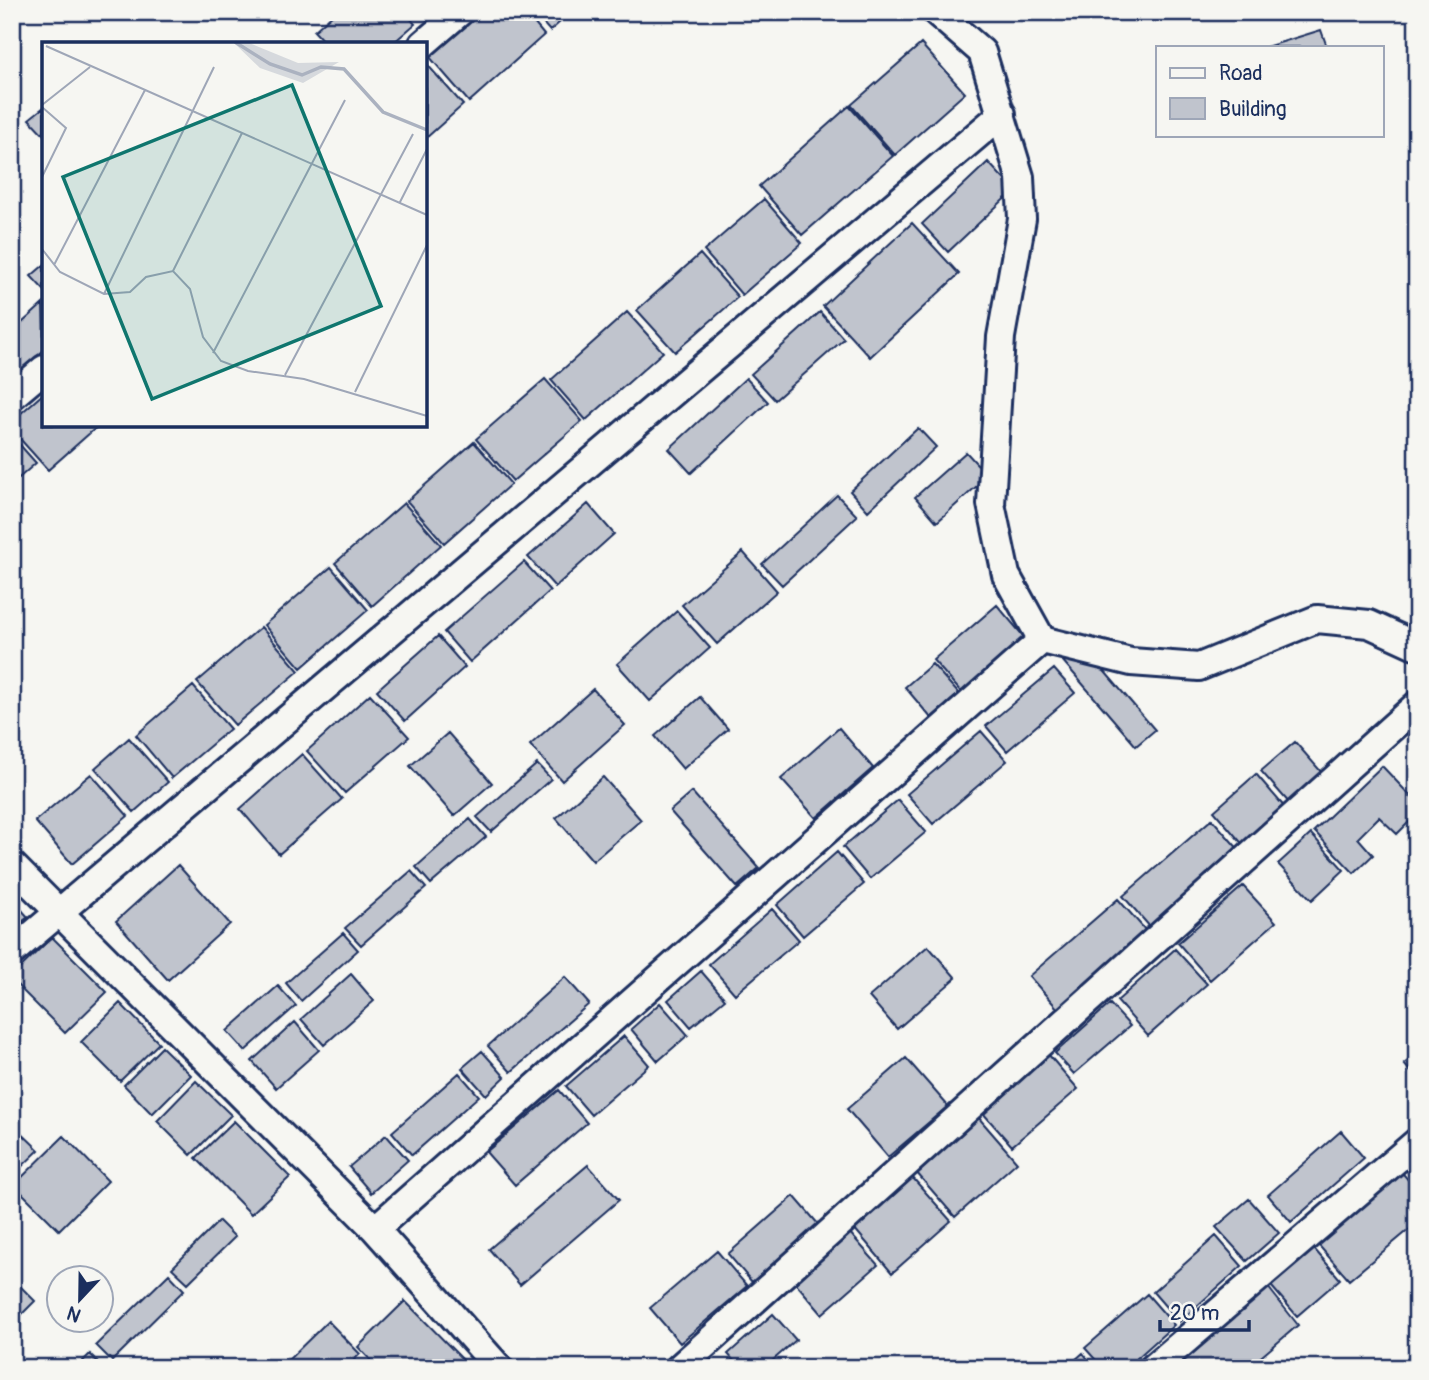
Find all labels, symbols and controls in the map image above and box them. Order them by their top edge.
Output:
inset map [42,42,427,427]
legend [1156,46,1384,136]
text: Road [1219,60,1263,87]
text: Building [1219,96,1286,123]
north arrow [46,1264,116,1334]
scale bar [1160,1289,1249,1333]
text: N [63,1300,84,1327]
text: 20 m [1170,1300,1219,1327]

